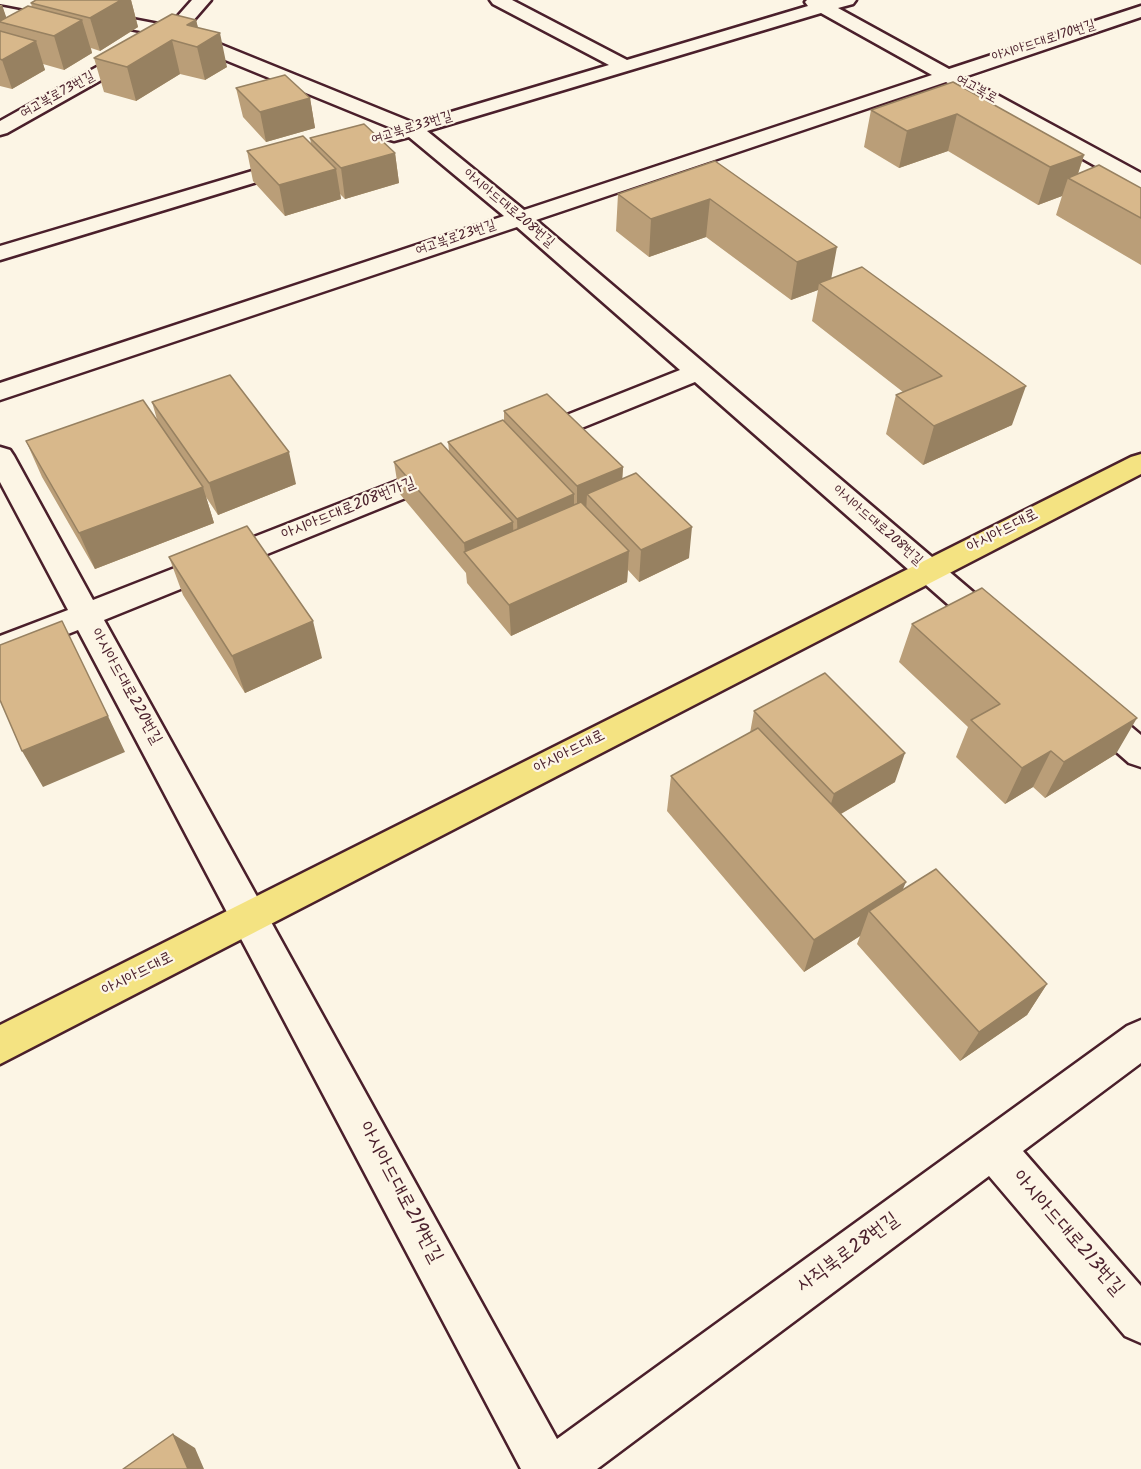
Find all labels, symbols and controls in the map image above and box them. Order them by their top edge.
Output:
street label: 아시아드대로170번길 [990,17,1098,67]
street label: 여고북로73번길 [18,69,98,123]
street label: 여고북로 [952,72,1000,108]
street label: 여고북로33번길 [370,109,454,149]
street label: 아시아드대로208번길 [459,166,557,252]
street label: 여고북로23번길 [414,217,498,261]
street label: 아시아드대로208번가길 [279,474,419,546]
street label: 아시아드대로208번길 [829,482,925,570]
street label: 아시아드대로 [964,506,1042,558]
street label: 아시아드대로220번길 [85,626,165,748]
street label: 아시아드대로 [531,727,609,779]
street label: 아시아드대로 [99,949,177,1001]
street label: 아시아드대로219번길 [352,1118,446,1268]
street label: 아시아드대로213번길 [1006,1166,1128,1302]
street label: 사직북로28번길 [793,1209,905,1299]

